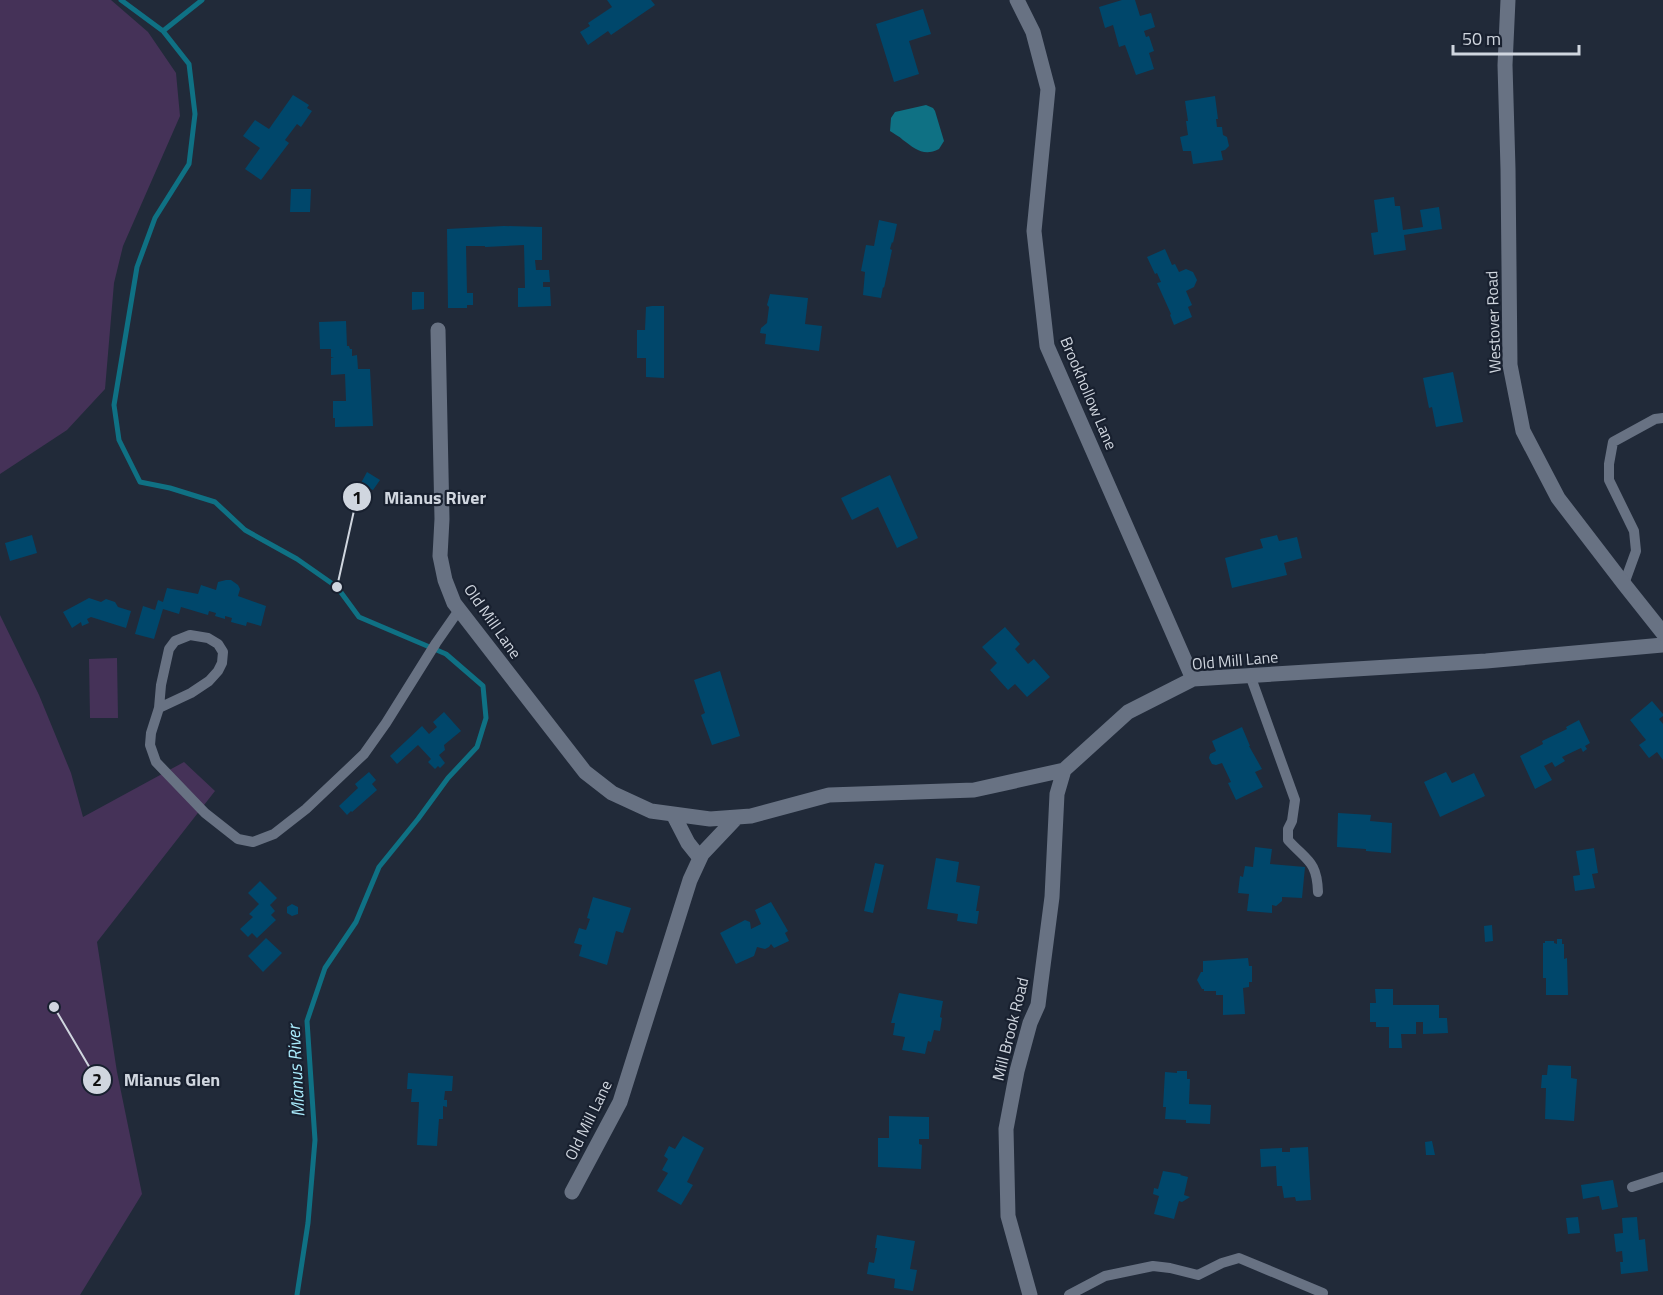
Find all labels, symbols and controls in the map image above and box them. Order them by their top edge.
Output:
scale bar [1453,18,1579,56]
text: 50 m [1462,25,1501,52]
street label: Westover Road [1479,270,1507,374]
street label: Brookhollow Lane [1054,333,1124,453]
callout: Mianus River [342,479,498,515]
text: 1 [352,484,362,511]
text: Mianus River [384,484,486,511]
street label: Old Mill Lane [458,579,528,663]
street label: Old Mill Lane [1191,644,1279,676]
street label: Mill Brook Road [986,975,1034,1083]
water label: Mianus River [279,1022,311,1118]
callout: Mianus Glen [82,1062,232,1098]
text: 2 [92,1066,102,1093]
text: Mianus Glen [124,1066,220,1093]
street label: Old Mill Lane [558,1076,618,1164]

